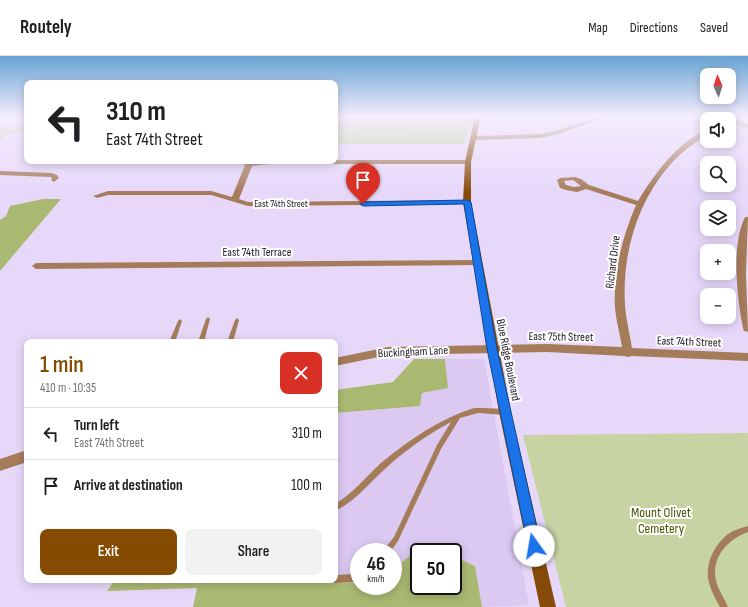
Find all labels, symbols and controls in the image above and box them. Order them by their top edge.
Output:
text: Routely [20,16,72,39]
text: Map [588,19,608,36]
text: Directions [630,19,678,36]
text: Saved [700,19,728,36]
north arrow [700,68,736,104]
map controls [700,68,736,324]
text: 310 m [106,95,166,128]
icon: left [40,96,92,148]
button: sound [700,112,736,148]
text: East 74th Street [106,129,203,150]
button: search [700,156,736,192]
pin [346,163,380,204]
icon: arrive [352,169,374,191]
street label: East 74th Street [254,198,308,210]
button: layers [700,200,736,236]
street label: Richard Drive [602,234,624,289]
button: + [700,244,736,280]
street label: East 74th Terrace [223,245,292,260]
button: − [700,288,736,324]
street label: Blue Ridge Boulevard [493,318,523,402]
street label: East 75th Street [528,329,594,345]
street label: East 74th Street [657,333,722,351]
street label: Buckingham Lane [378,343,449,361]
text: 1 min [40,350,84,379]
button: close [280,352,322,394]
text: 410 m · 10:35 [40,380,96,396]
text: Turn left [74,416,119,435]
icon: left [40,423,62,445]
text: 310 m [292,424,322,443]
text: East 74th Street [74,435,144,451]
icon: arrive [40,475,62,497]
text: Arrive at destination [74,476,183,495]
text: 100 m [291,476,322,495]
park label: Mount Olivet Cemetery [631,504,691,537]
position arrow [513,525,555,567]
button: Exit [40,529,177,575]
button: Share [185,529,322,575]
speed limit sign: 50 [410,543,462,595]
text: 46 [367,552,385,576]
text: km/h [367,573,385,585]

